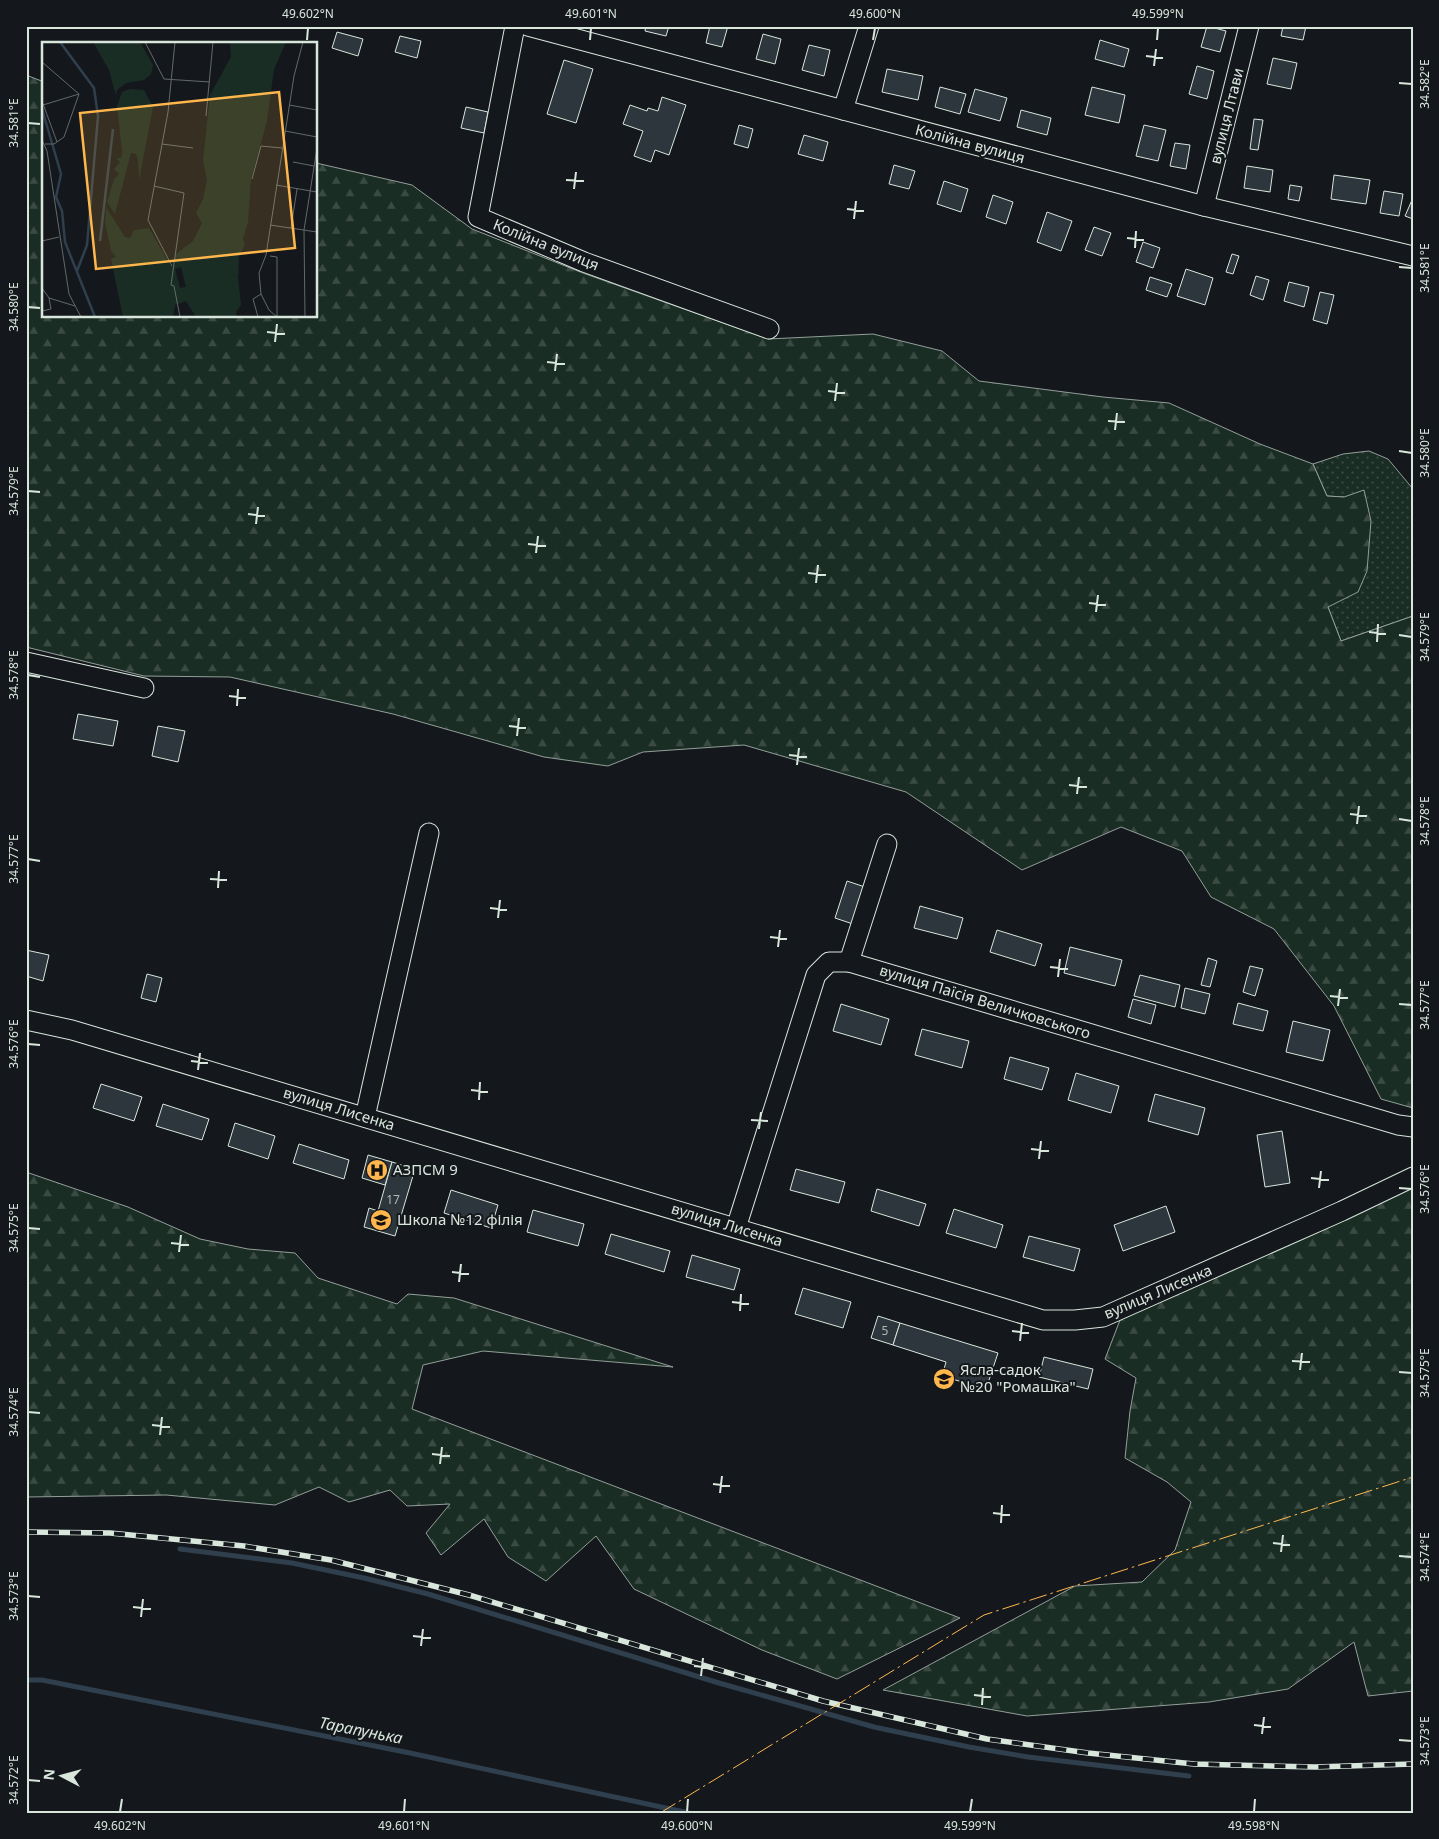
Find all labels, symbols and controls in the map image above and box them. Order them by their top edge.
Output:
text: 49.602°N [282,5,334,22]
text: 49.601°N [565,5,617,22]
text: 49.600°N [849,5,901,22]
text: 49.599°N [1132,5,1184,22]
inset map [42,42,318,318]
text: 34.582°E [1416,59,1433,109]
street label: вулиця Лтави [1204,65,1248,166]
text: 34.581°E [5,98,22,148]
street label: Колійна вулиця [913,119,1027,167]
street label: Колійна вулиця [490,214,602,274]
text: 34.581°E [1416,243,1433,293]
text: 34.580°E [5,282,22,332]
text: 34.580°E [1416,428,1433,478]
text: 34.579°E [5,466,22,516]
text: 34.579°E [1416,612,1433,662]
text: 34.578°E [5,650,22,700]
text: 34.578°E [1416,796,1433,846]
text: 34.577°E [5,834,22,884]
street label: вулиця Паїсія Величковського [877,959,1093,1043]
text: 34.577°E [1416,980,1433,1030]
text: 34.576°E [5,1019,22,1069]
street label: вулиця Лисенка [281,1082,397,1135]
hospital icon: АЗПСМ 9 [365,1158,389,1182]
place label: АЗПСМ 9 [393,1159,458,1179]
text: 34.576°E [1416,1164,1433,1214]
house number: 17 [386,1191,400,1208]
street label: вулиця Лисенка [669,1198,785,1251]
text: 34.575°E [5,1203,22,1253]
school or university icon: Школа №12 філія [369,1208,393,1232]
place label: Школа №12 філія [397,1209,523,1229]
street label: вулиця Лисенка [1101,1259,1215,1323]
house number: 5 [882,1322,889,1339]
text: 34.575°E [1416,1348,1433,1398]
place label: Ясла-садок №20 "Ромашка" [960,1359,1076,1396]
school or university icon: Ясла-садок №20 "Ромашка" [932,1367,956,1391]
text: 34.574°E [5,1387,22,1437]
text: 34.574°E [1416,1532,1433,1582]
text: 34.573°E [5,1571,22,1621]
water label: Тарапунька [317,1711,405,1749]
text: 34.573°E [1416,1716,1433,1766]
north arrow [38,1752,88,1802]
text: 34.572°E [5,1755,22,1805]
text: N [39,1768,59,1781]
text: 49.602°N [94,1817,146,1834]
text: 49.601°N [378,1817,430,1834]
text: 49.600°N [661,1817,713,1834]
text: 49.599°N [944,1817,996,1834]
text: 49.598°N [1228,1817,1280,1834]

